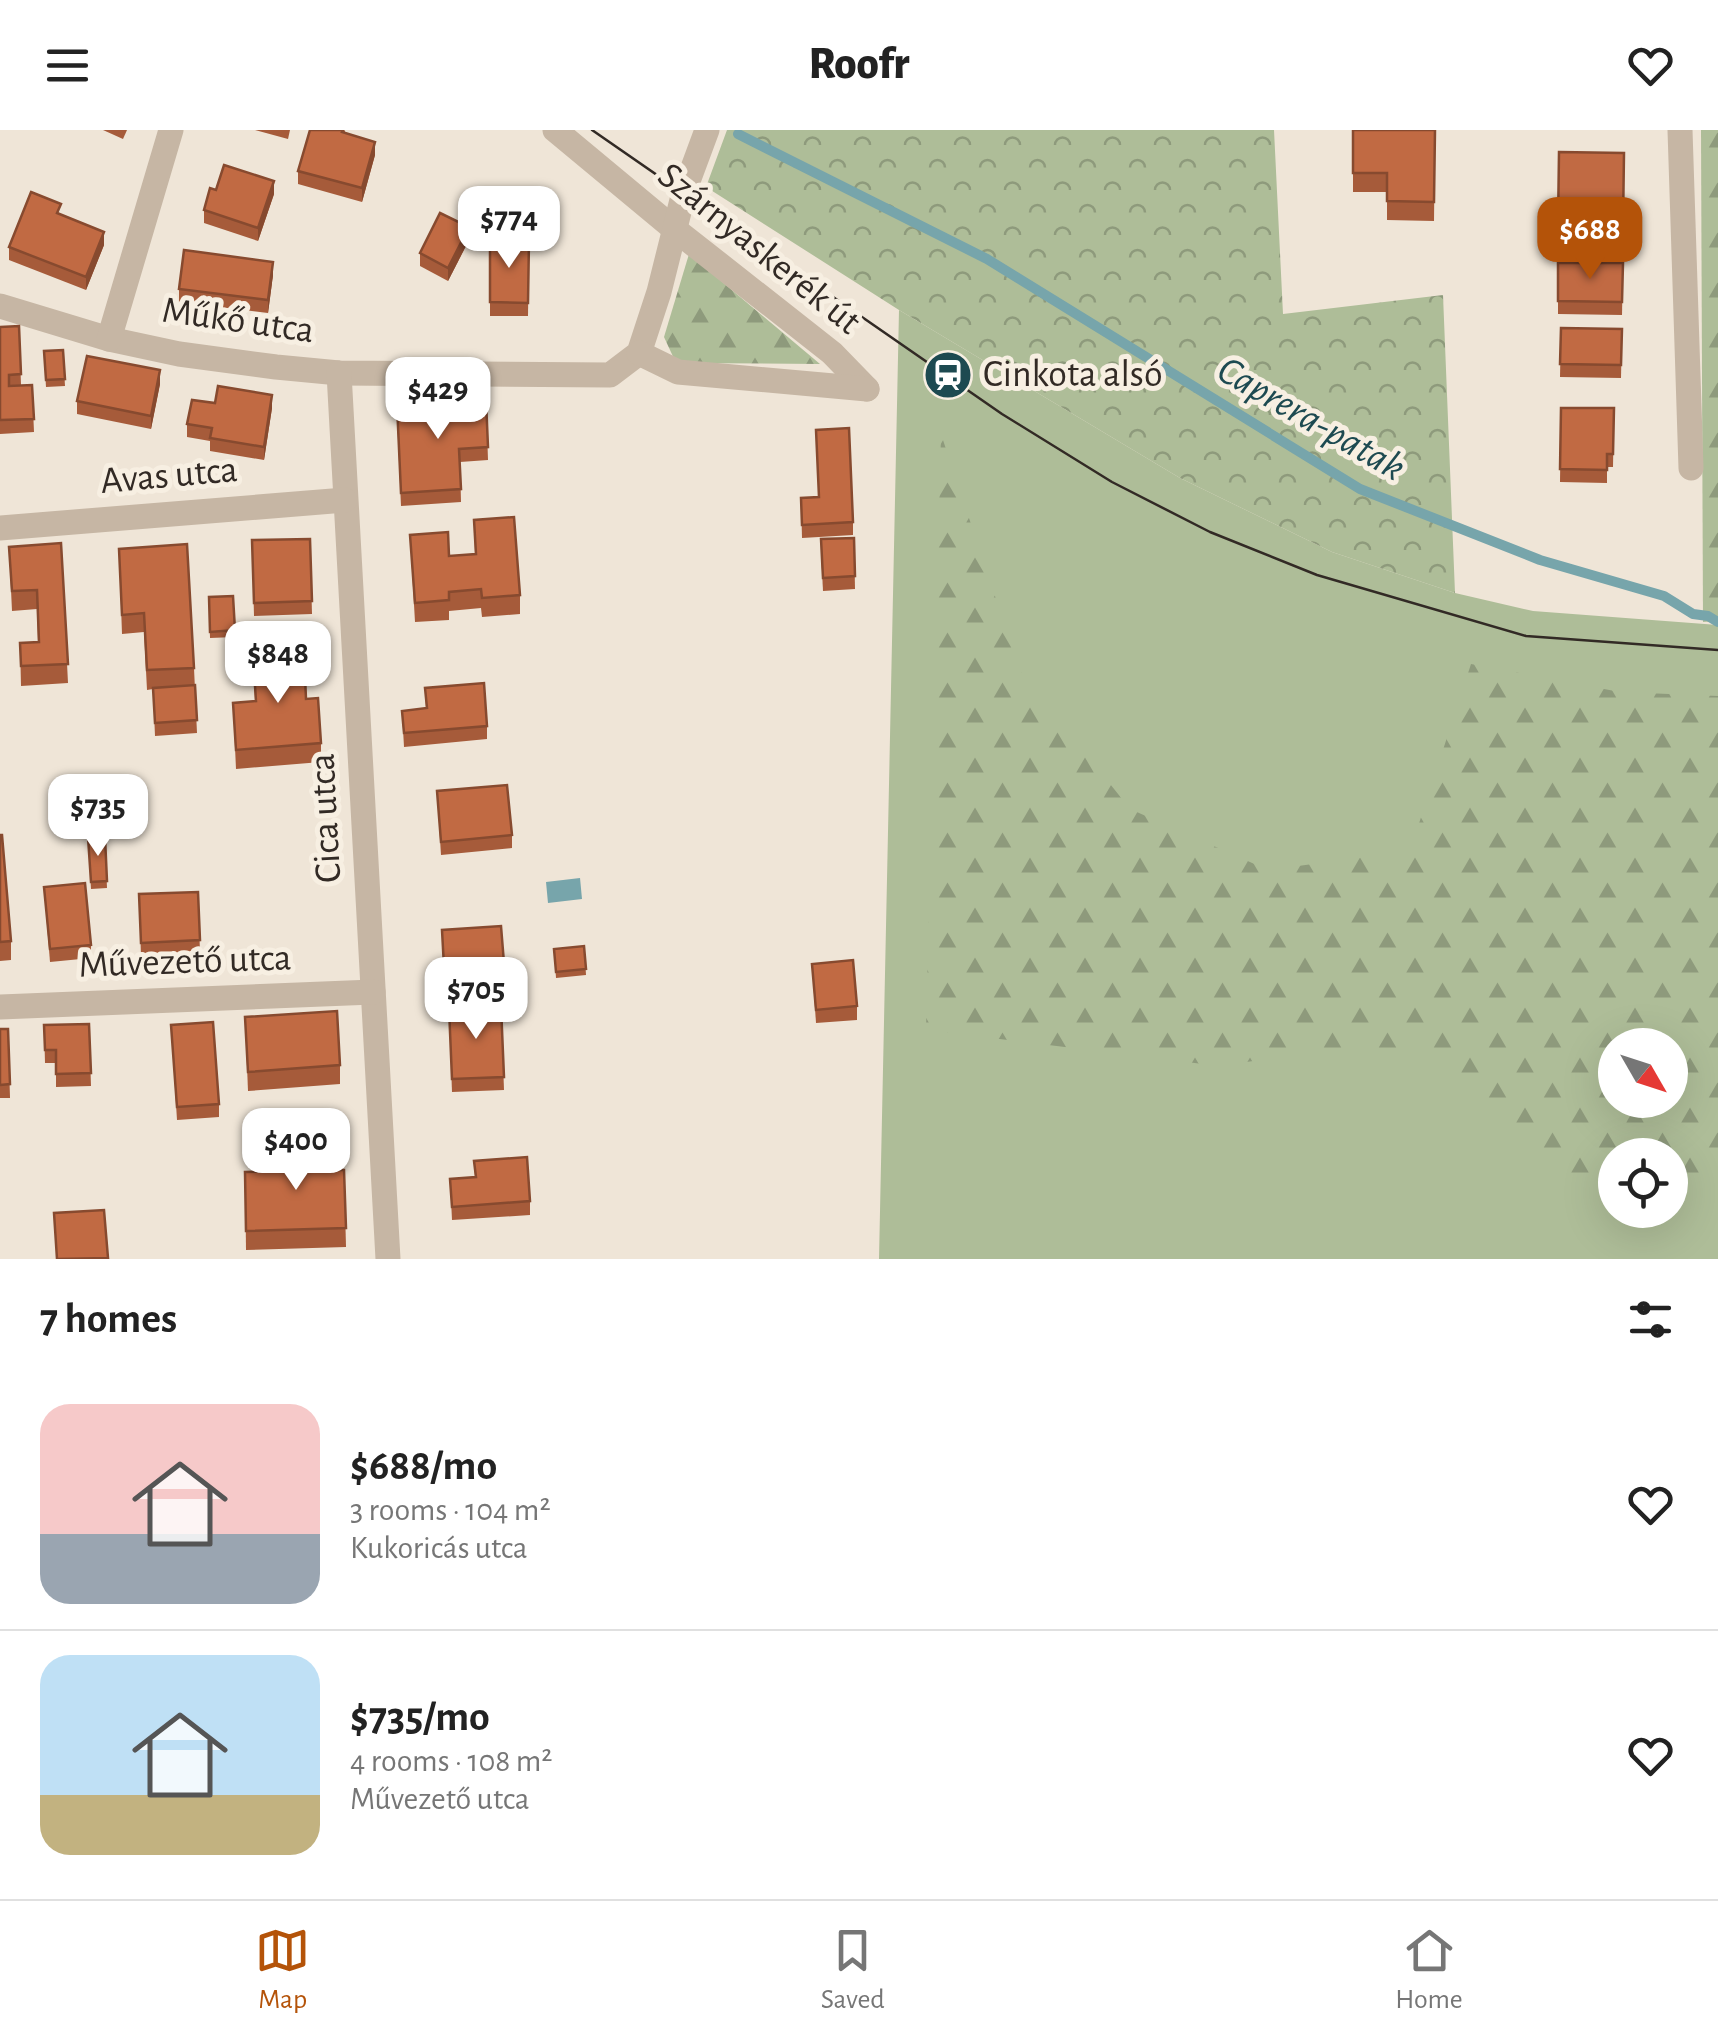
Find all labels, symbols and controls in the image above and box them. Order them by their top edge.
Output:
icon: menu [40,38,95,93]
icon: heart [1623,38,1678,93]
text: Roofr [808,42,910,87]
street label: Szárnyaskerék út [651,156,867,342]
pin: $774 [450,186,568,271]
pin: $688 [1531,197,1649,282]
text: $774 [480,202,538,234]
text: $688 [1559,213,1621,245]
street label: Műkő utca [160,292,316,350]
station icon: Cinkota alsó [922,349,974,401]
water label: Caprera-patak [1211,349,1411,489]
place label: Cinkota alsó [983,356,1163,394]
pin: $429 [379,357,497,442]
text: $429 [407,373,469,405]
street label: Avas utca [99,451,239,501]
pin: $848 [219,621,337,706]
text: $848 [247,637,309,669]
street label: Cica utca [304,752,348,884]
pin: $735 [39,774,157,859]
text: $735 [70,790,126,822]
street label: Művezető utca [78,939,292,985]
pin: $705 [417,957,535,1042]
text: $705 [447,973,505,1005]
north arrow [1598,1028,1688,1118]
map controls [1598,1028,1688,1228]
pin: $400 [237,1108,355,1193]
text: $400 [264,1124,328,1156]
button: locate [1598,1138,1688,1228]
icon: filters [1623,1292,1678,1347]
text: 7 homes [40,1298,177,1340]
icon: home [120,1444,240,1564]
text: $688/mo [350,1445,497,1487]
icon: heart [1623,1477,1678,1532]
text: 3 rooms · 104 m² [350,1494,551,1526]
text: Kukoricás utca [350,1532,528,1564]
icon: home [120,1695,240,1815]
text: $735/mo [350,1696,490,1738]
icon: heart [1623,1728,1678,1783]
text: 4 rooms · 108 m² [350,1745,553,1777]
text: Művezető utca [350,1783,529,1815]
tab: Map [255,1923,310,2017]
tab: Saved [821,1923,885,2017]
tab: Home [1395,1923,1463,2017]

